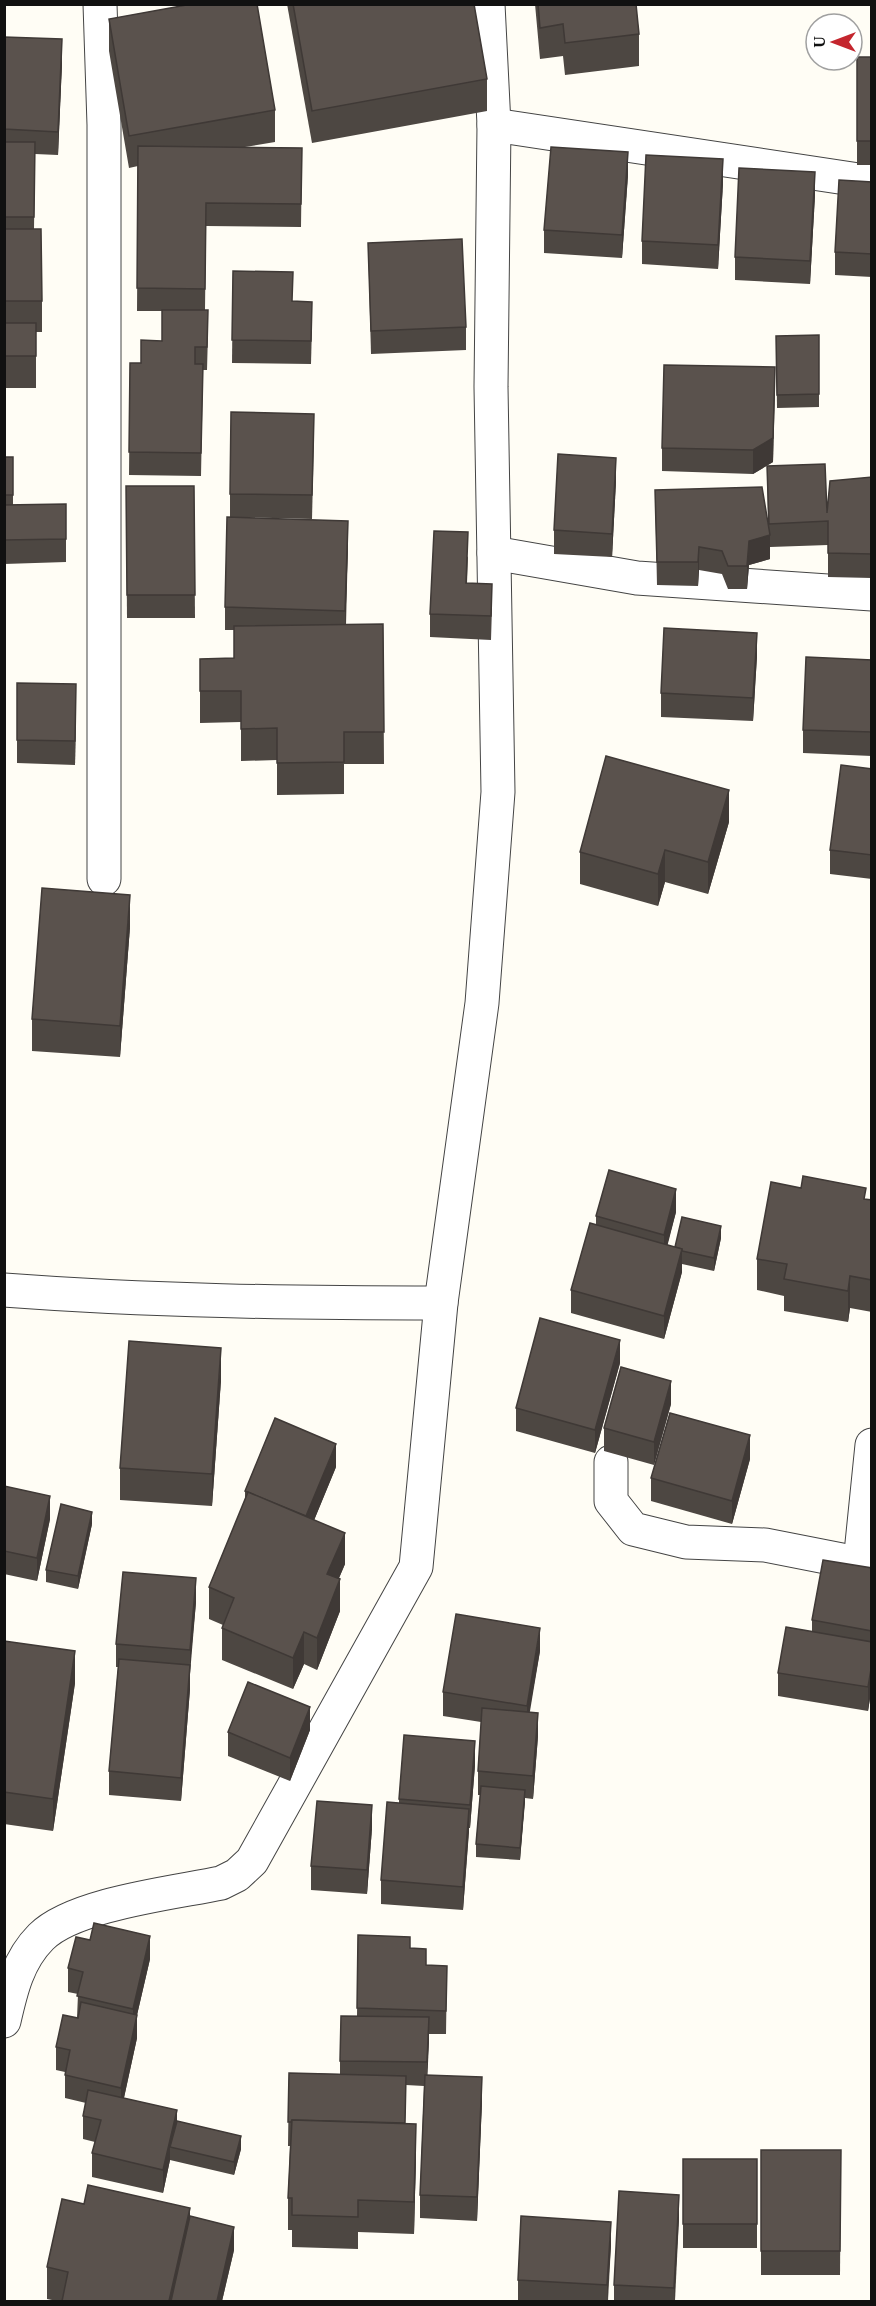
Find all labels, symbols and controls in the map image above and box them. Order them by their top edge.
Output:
north arrow [804,12,864,72]
text: U [811,36,828,48]

